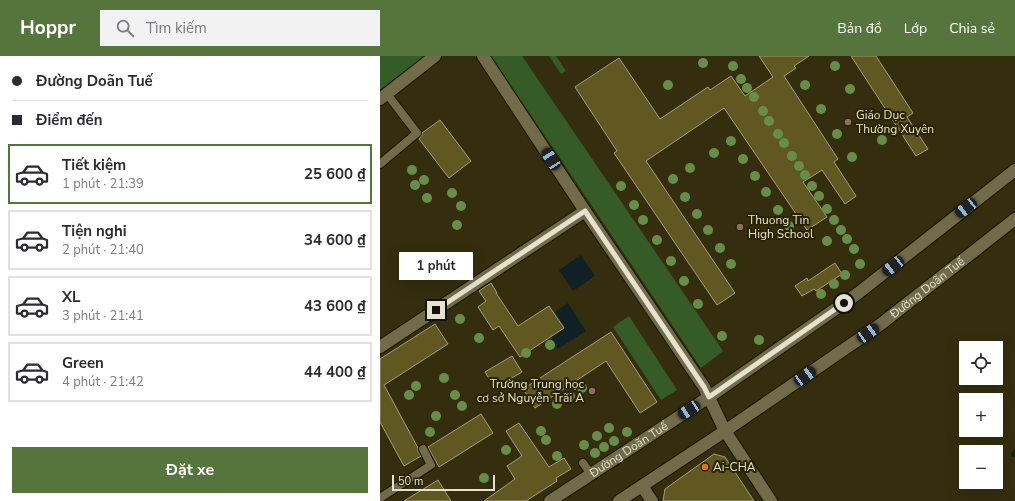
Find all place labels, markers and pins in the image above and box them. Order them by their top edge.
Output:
place label: Giáo Dục Thường Xuyên [856,107,934,137]
marker: Giáo Dục Thường Xuyên [843,117,853,127]
place label: Thuong Tin High School [748,212,814,242]
marker: Thuong Tin High School [735,222,745,232]
place label: Trường Trung học cơ sở Nguyễn Trãi A [477,376,584,406]
marker: Trường Trung học cơ sở Nguyễn Trãi A [587,386,597,396]
place label: Ai-CHA [713,459,756,475]
marker: Ai-CHA [700,462,710,472]

